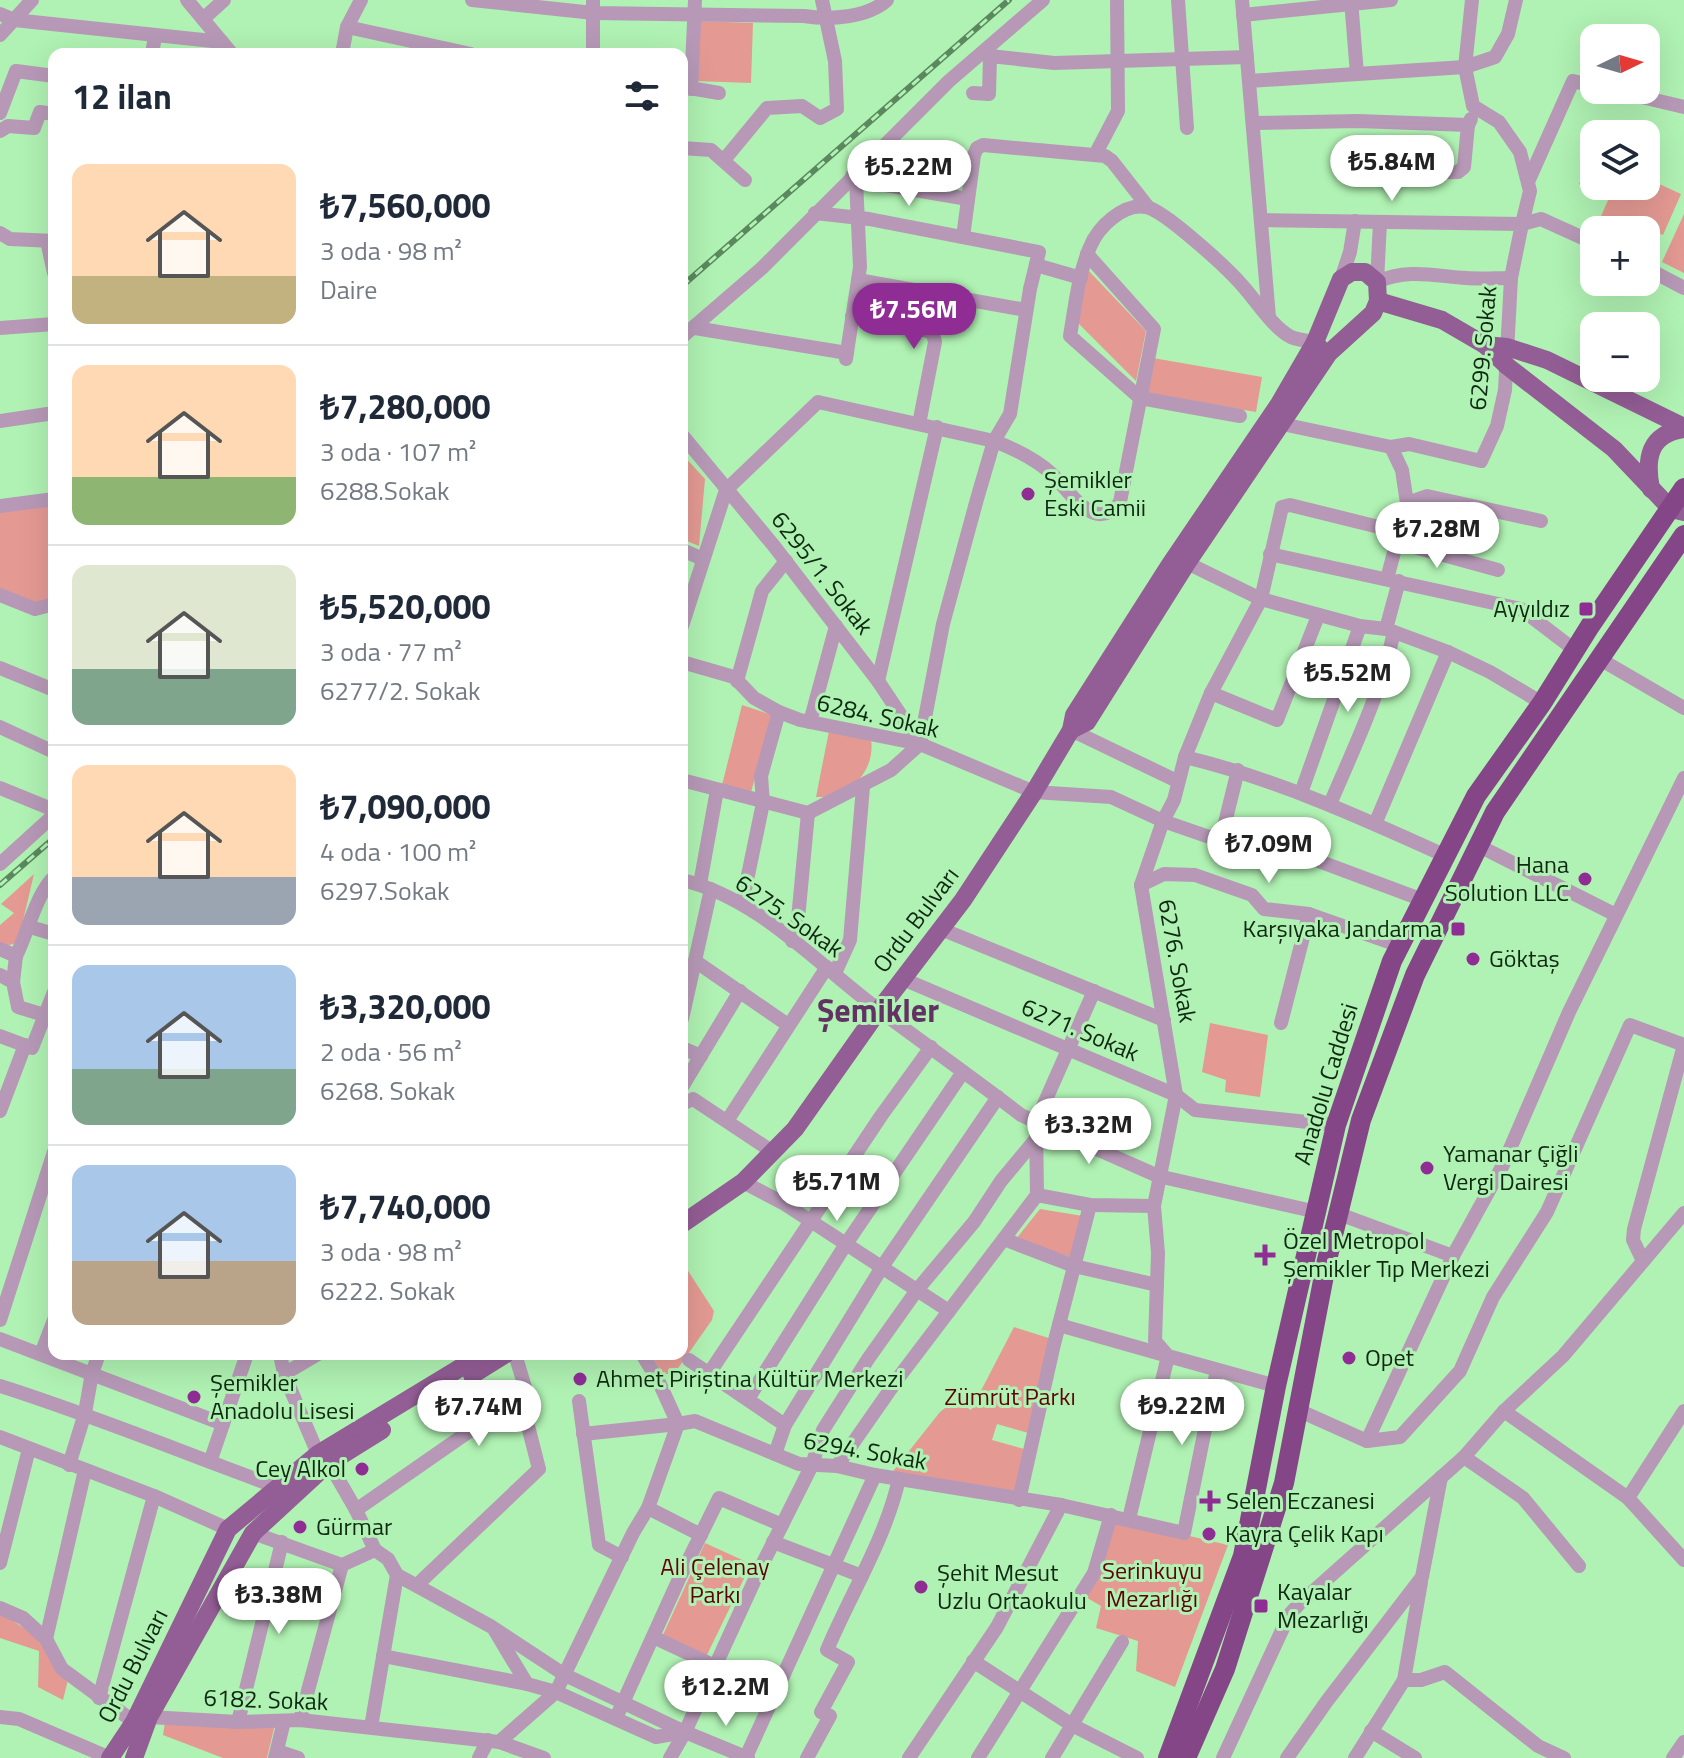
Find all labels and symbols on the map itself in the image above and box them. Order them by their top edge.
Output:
north arrow [1580,24,1660,104]
pin: ₺5.84M [1327,135,1457,203]
pin: ₺5.22M [844,140,974,208]
pin: ₺7.56M [849,283,979,351]
street label: 6299. Sokak [1459,284,1505,412]
place label: Şemikler Eski Camii [1044,461,1146,525]
marker: Şemikler Eski Camii [1019,485,1037,503]
pin: ₺7.28M [1372,502,1502,570]
street label: 6295/1. Sokak [763,503,883,642]
place label: Ayyıldız [1493,590,1570,626]
marker: Ayyıldız [1577,600,1595,618]
pin: ₺5.52M [1283,646,1413,714]
street label: 6284. Sokak [813,683,944,747]
pin: ₺7.09M [1204,817,1334,885]
place label: Hana Solution LLC [1445,846,1569,910]
street label: Ordu Bulvarı [863,859,967,980]
street label: 6275. Sokak [728,865,851,966]
marker: Hana Solution LLC [1576,870,1594,888]
street label: 6276. Sokak [1149,896,1207,1026]
place label: Karşıyaka Jandarma [1243,910,1442,946]
marker: Karşıyaka Jandarma [1449,920,1467,938]
place label: Göktaş [1489,940,1560,976]
marker: Göktaş [1464,950,1482,968]
district label: Şemikler [817,986,939,1034]
street label: 6271. Sokak [1016,988,1145,1070]
street label: Anadolu Caddesi [1283,999,1367,1169]
pin: ₺3.32M [1024,1098,1154,1166]
place label: Yamanar Çiğli Vergi Dairesi [1443,1135,1578,1199]
pin: ₺5.71M [772,1155,902,1223]
marker: Yamanar Çiğli Vergi Dairesi [1418,1159,1436,1177]
place label: Özel Metropol Şemikler Tıp Merkezi [1283,1222,1490,1286]
marker: Özel Metropol Şemikler Tıp Merkezi [1254,1244,1276,1266]
place label: Opet [1365,1339,1415,1375]
marker: Opet [1340,1349,1358,1367]
place label: Ahmet Piriştina Kültür Merkezi [596,1360,903,1396]
place label: Şemikler Anadolu Lisesi [210,1364,355,1428]
marker: Ahmet Piriştina Kültür Merkezi [571,1370,589,1388]
park label: Zümrüt Parkı [944,1378,1076,1414]
pin: ₺9.22M [1117,1379,1247,1447]
pin: ₺7.74M [414,1380,544,1448]
marker: Şemikler Anadolu Lisesi [185,1388,203,1406]
street label: 6294. Sokak [801,1421,930,1479]
place label: Cey Alkol [255,1450,346,1486]
marker: Cey Alkol [353,1460,371,1478]
place label: Selen Eczanesi [1226,1482,1375,1518]
marker: Selen Eczanesi [1201,1492,1219,1510]
place label: Gürmar [316,1508,392,1544]
place label: Kayra Çelik Kapı [1225,1515,1384,1551]
marker: Gürmar [291,1518,309,1536]
marker: Kayra Çelik Kapı [1200,1525,1218,1543]
park label: Ali Çelenay Parkı [660,1548,770,1612]
park label: Serinkuyu Mezarlığı [1102,1552,1202,1616]
place label: Şehit Mesut Uzlu Ortaokulu [937,1554,1087,1618]
pin: ₺3.38M [214,1568,344,1636]
place label: Kayalar Mezarlığı [1277,1573,1369,1637]
marker: Şehit Mesut Uzlu Ortaokulu [912,1578,930,1596]
marker: Kayalar Mezarlığı [1252,1597,1270,1615]
street label: Ordu Bulvarı [88,1602,176,1729]
pin: ₺12.2M [661,1660,791,1728]
street label: 6182. Sokak [203,1679,330,1719]

